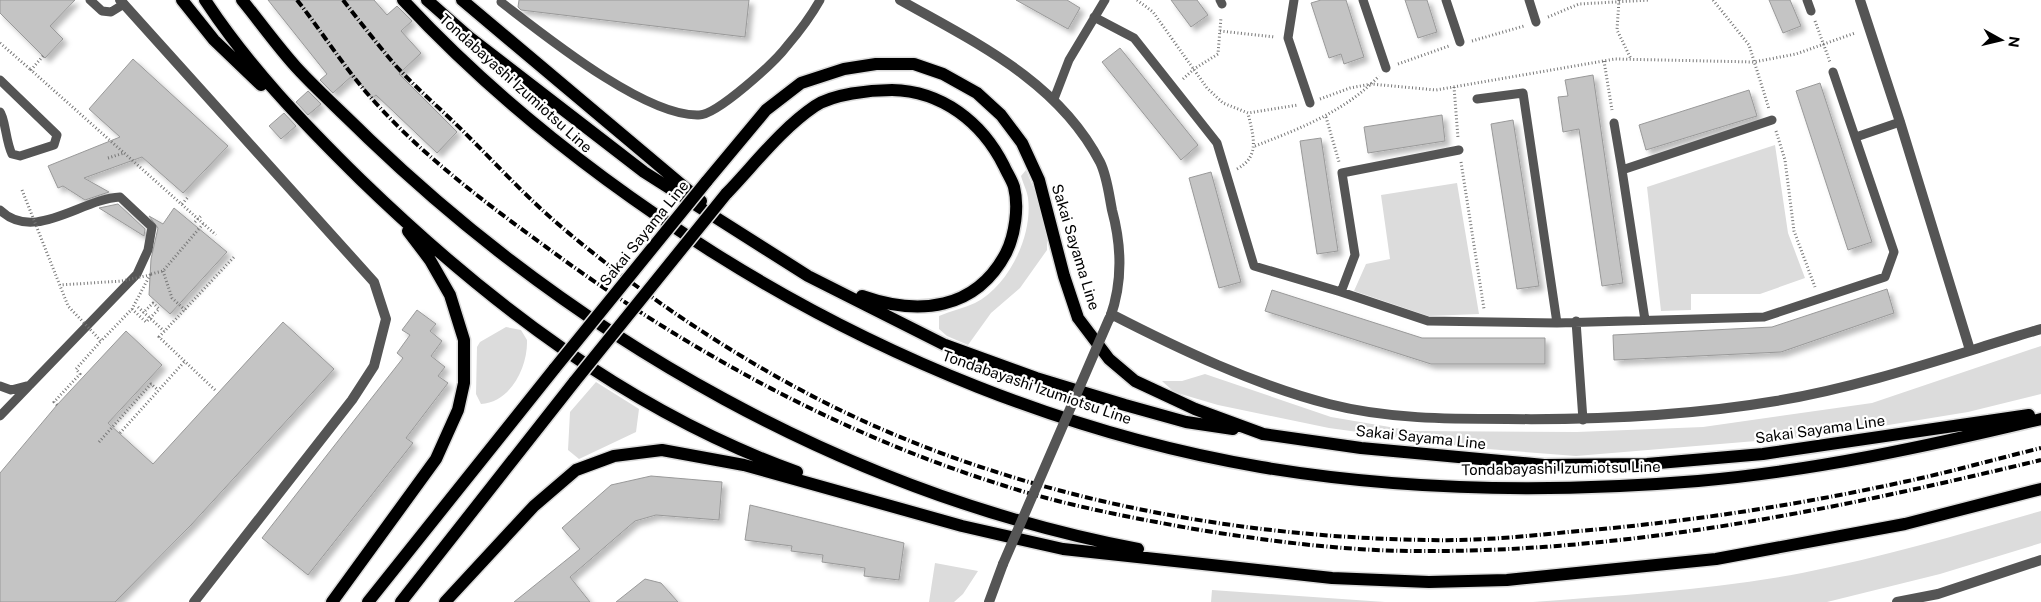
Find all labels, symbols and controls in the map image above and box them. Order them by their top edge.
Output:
street label: Tondabayashi Izumiotsu Line [436,10,596,156]
north arrow [1976,15,2026,65]
text: N [2005,35,2023,48]
street label: Sakai Sayama Line [596,177,692,289]
street label: Sakai Sayama Line [1049,182,1103,312]
street label: Tondabayashi Izumiotsu Line [940,347,1134,427]
street label: Sakai Sayama Line [1754,411,1886,447]
street label: Sakai Sayama Line [1355,422,1487,452]
street label: Tondabayashi Izumiotsu Line [1461,458,1661,478]

